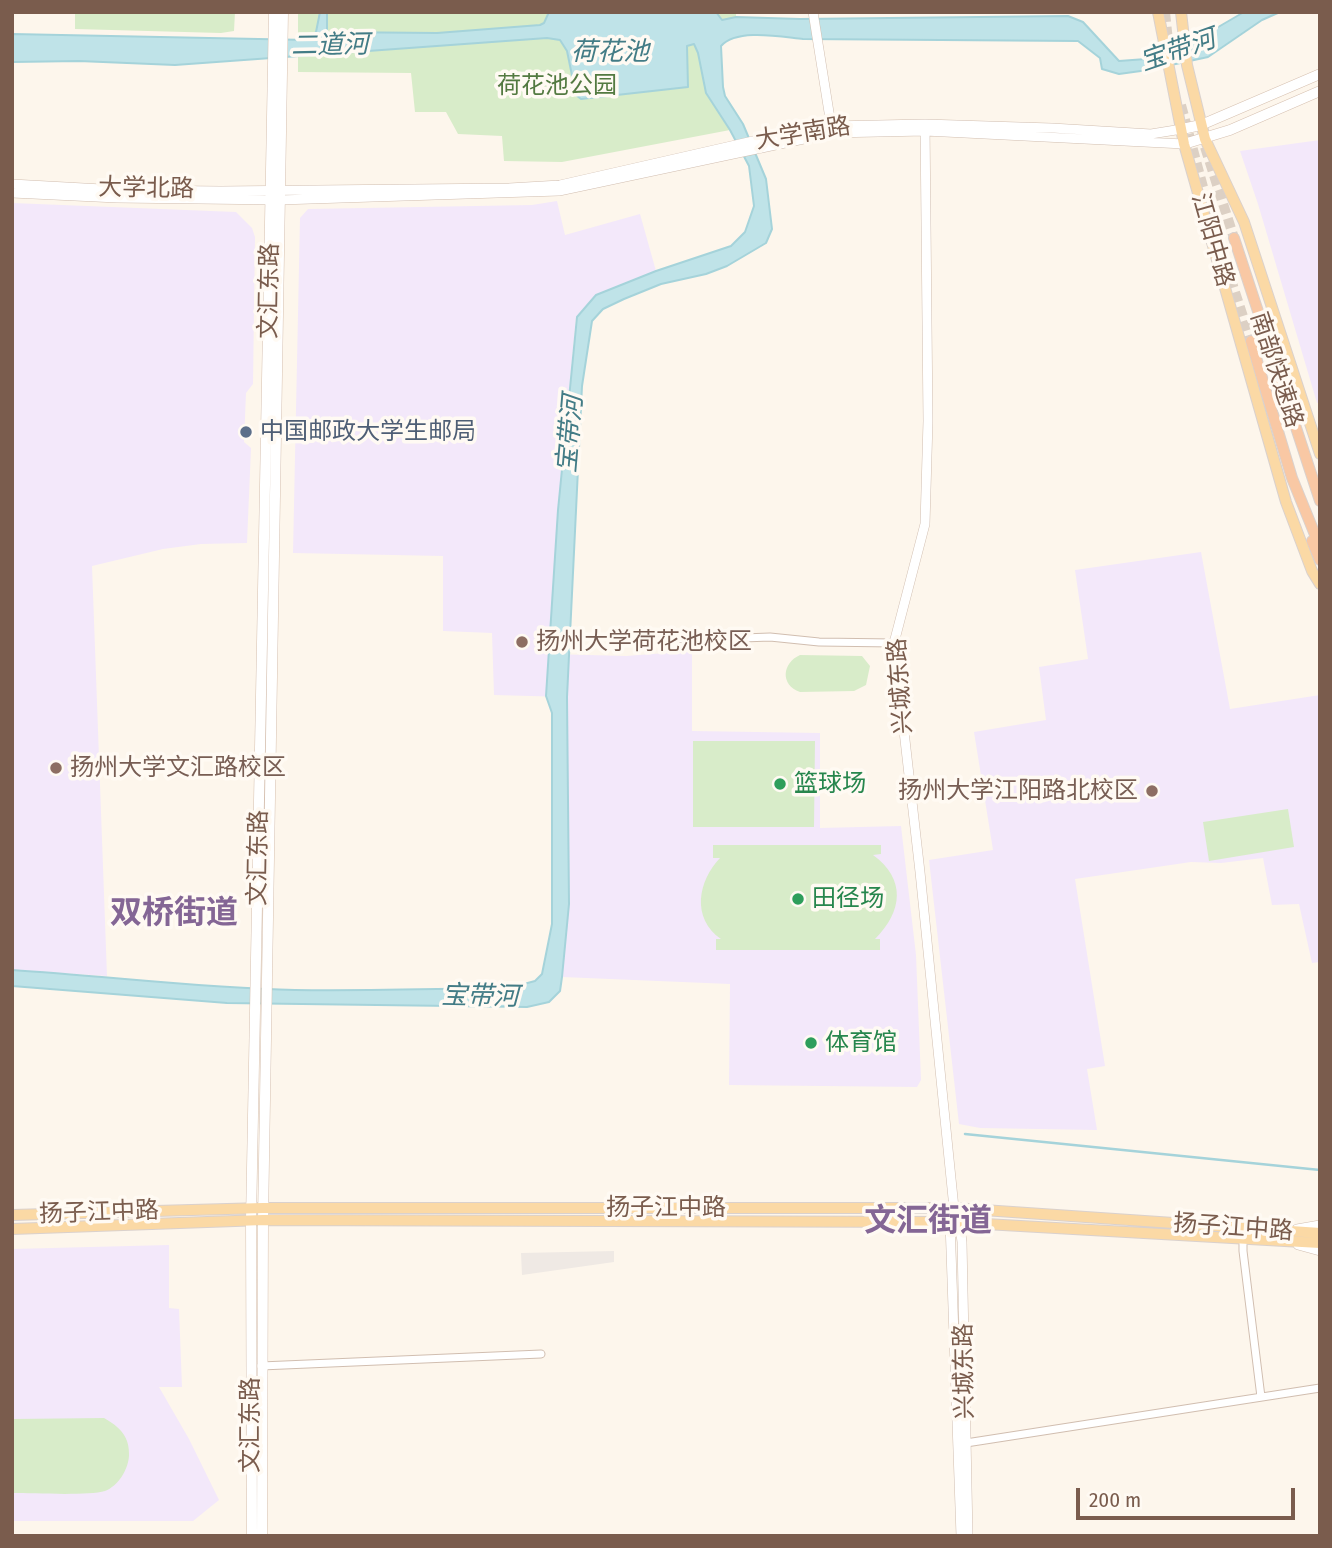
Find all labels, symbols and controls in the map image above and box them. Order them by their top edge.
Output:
water label: 宝带河 [1136,24,1220,78]
water label: 二道河 [291,30,369,62]
water label: 荷花池 [571,37,649,69]
park label: 荷花池公园 [497,72,617,100]
street label: 大学南路 [753,112,853,156]
street label: 大学北路 [98,174,194,204]
street label: 江阳中路 [1185,190,1239,290]
street label: 文汇东路 [255,243,285,339]
street label: 南部快速路 [1244,308,1308,432]
water label: 宝带河 [552,394,590,474]
place label: 中国邮政大学生邮局 [260,418,476,446]
marker: 中国邮政大学生邮局 [238,424,254,440]
place label: 扬州大学荷花池校区 [536,628,752,656]
marker: 扬州大学荷花池校区 [514,634,530,650]
street label: 兴城东路 [883,637,919,735]
place label: 扬州大学文汇路校区 [70,754,286,782]
marker: 扬州大学文汇路校区 [48,760,64,776]
place label: 篮球场 [794,770,866,798]
marker: 篮球场 [772,776,788,792]
place label: 扬州大学江阳路北校区 [898,777,1138,805]
marker: 扬州大学江阳路北校区 [1144,783,1160,799]
street label: 文汇东路 [244,810,274,906]
place label: 田径场 [812,885,884,913]
marker: 田径场 [790,891,806,907]
district label: 双桥街道 [110,895,238,933]
water label: 宝带河 [441,981,519,1013]
place label: 体育馆 [825,1029,897,1057]
marker: 体育馆 [803,1035,819,1051]
street label: 扬子江中路 [606,1194,726,1222]
street label: 扬子江中路 [39,1197,159,1229]
district label: 文汇街道 [864,1203,992,1241]
street label: 扬子江中路 [1172,1209,1294,1247]
street label: 兴城东路 [950,1323,980,1419]
street label: 文汇东路 [237,1377,265,1473]
scale bar [1080,1474,1299,1518]
text: 200 m [1089,1487,1141,1513]

